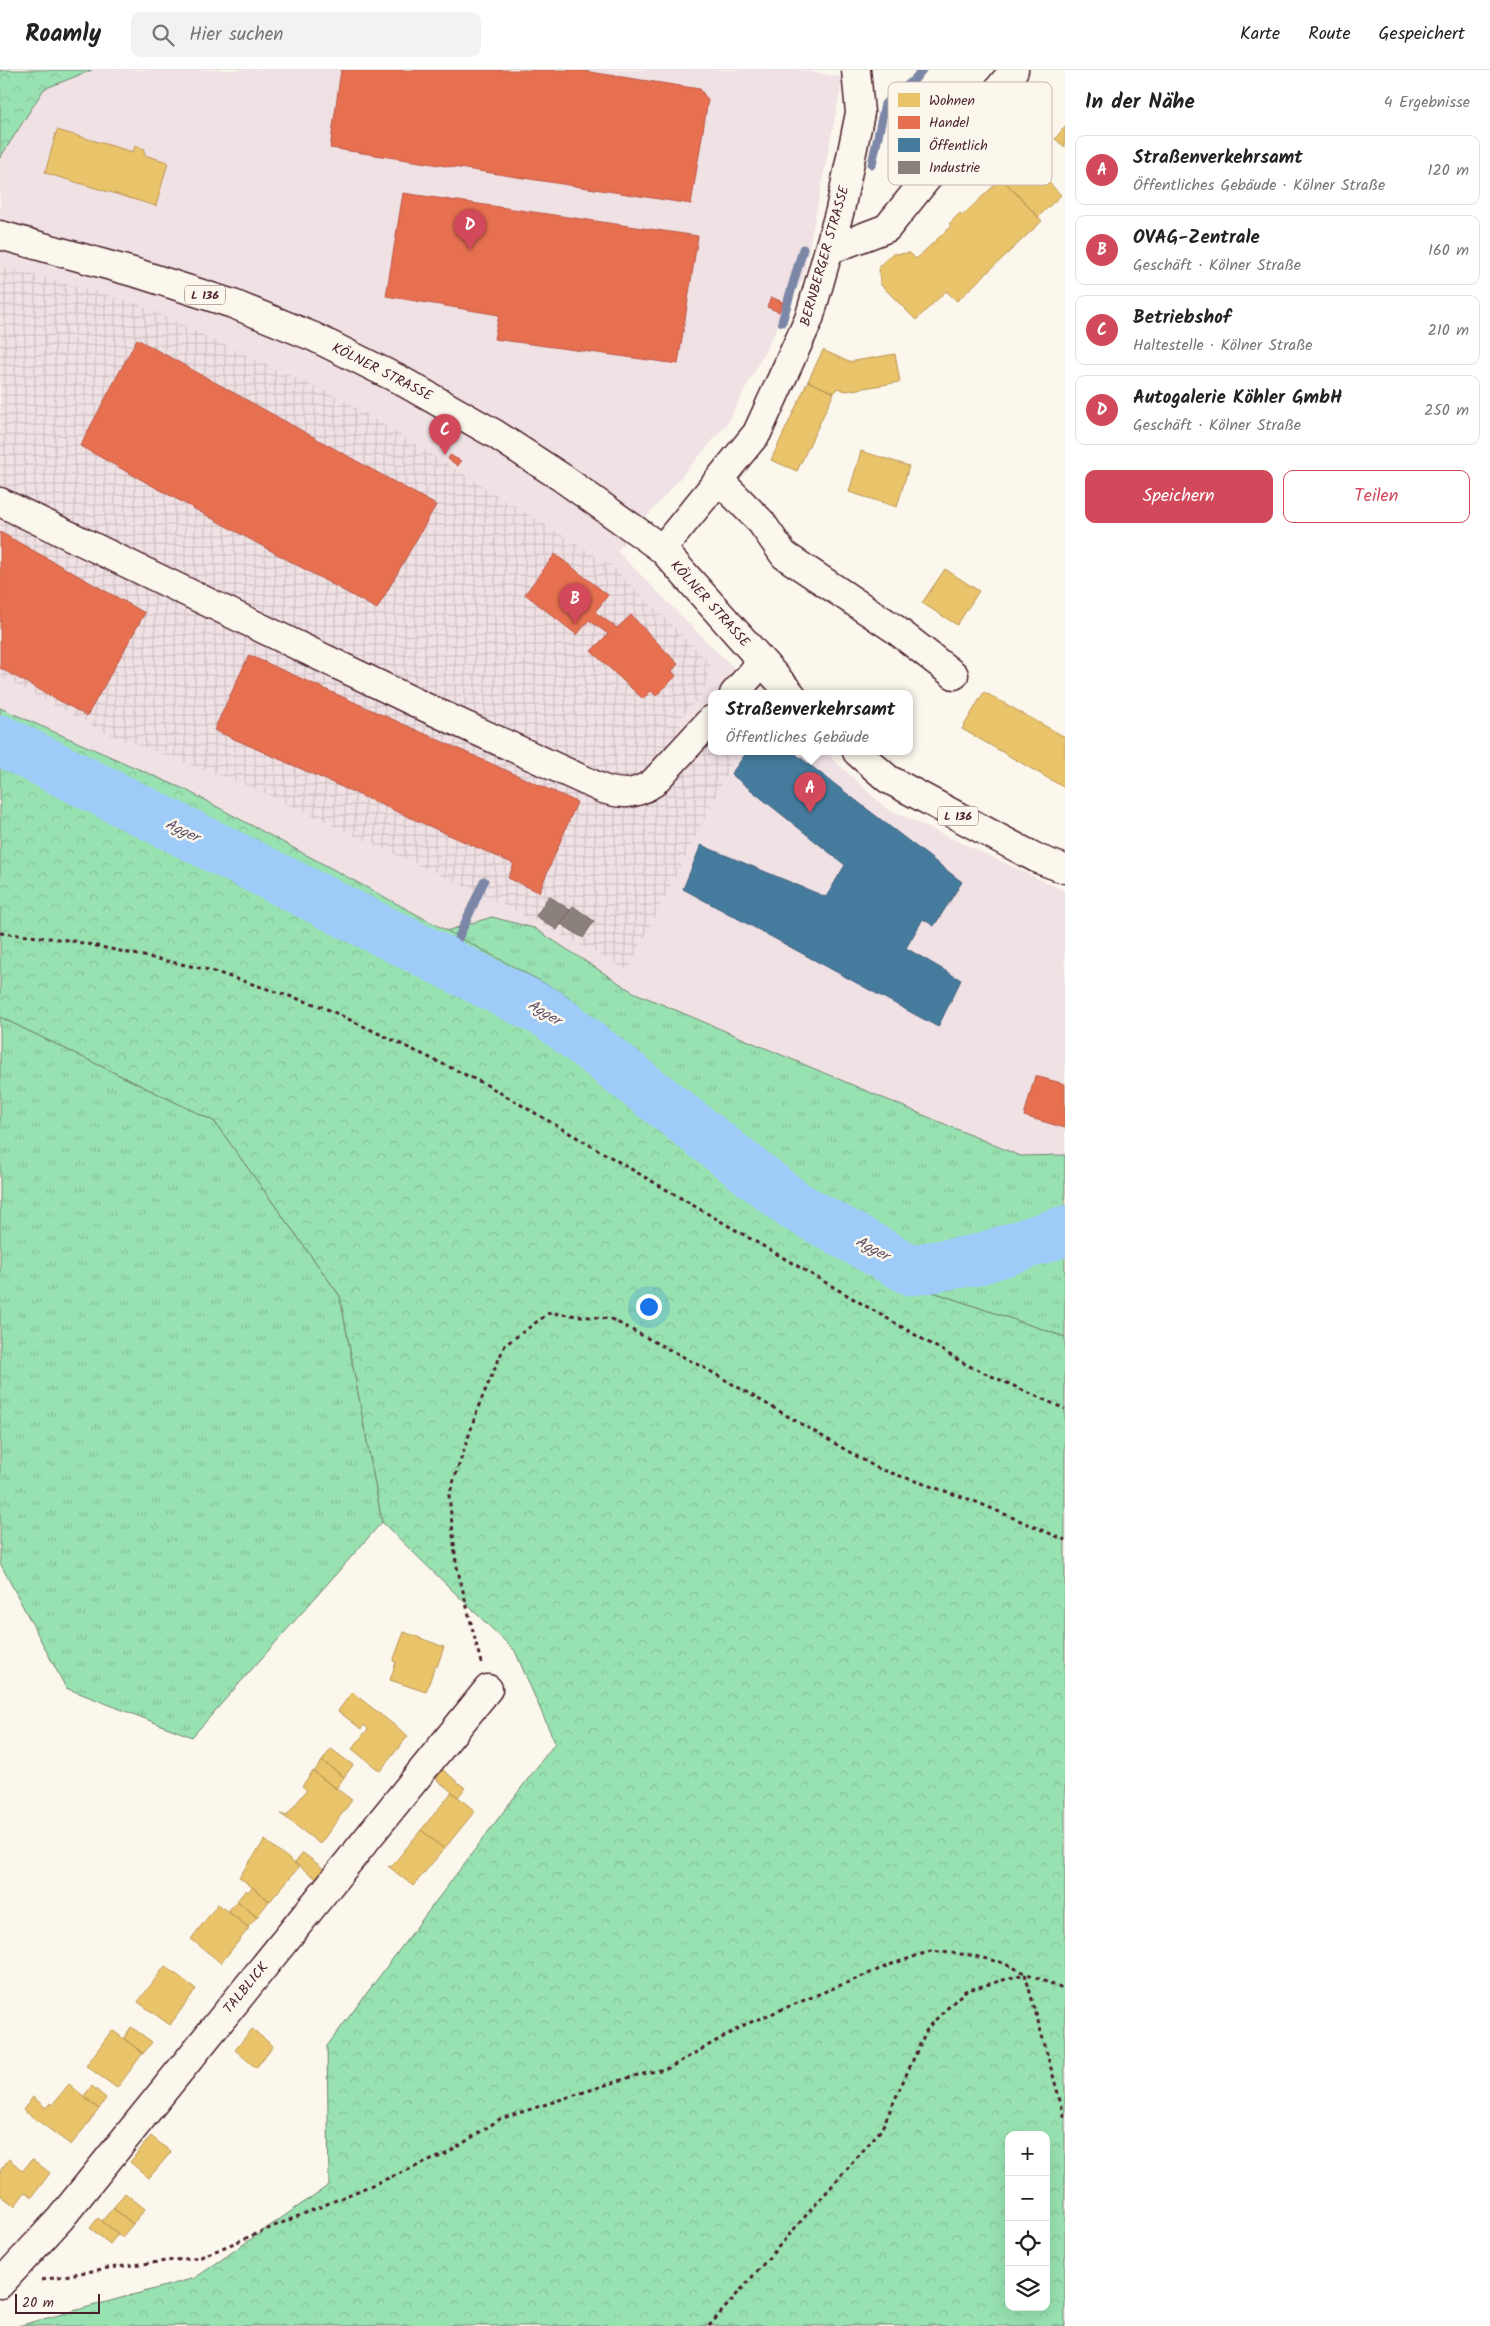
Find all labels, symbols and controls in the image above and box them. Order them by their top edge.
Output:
search box [131,12,481,57]
text: Roamly [25,15,101,54]
text: Hier suchen [189,20,283,50]
text: Karte [1240,20,1280,49]
text: Route [1308,20,1351,49]
text: Gespeichert [1379,20,1465,49]
icon: search [149,21,177,49]
legend [888,82,1052,185]
text: In der Nähe [1085,86,1195,119]
text: Wohnen [929,90,975,112]
text: 4 Ergebnisse [1384,90,1470,115]
text: Handel [929,112,970,134]
text: Öffentlich [929,135,988,157]
text: Straßenverkehrsamt [1133,143,1303,173]
text: Industrie [929,157,981,179]
text: A [1097,158,1107,183]
text: 120 m [1428,158,1469,183]
text: Öffentliches Gebäude · Kölner Straße [1133,173,1385,198]
street label: BERNBERGER STRASSE [794,182,856,329]
pin: D [454,209,486,250]
text: OVAG-Zentrale [1133,223,1260,253]
text: B [1097,238,1107,263]
text: 160 m [1428,238,1469,263]
text: Geschäft · Kölner Straße [1133,253,1301,278]
road number: L 136 [185,286,225,304]
text: Betriebshof [1133,303,1231,333]
text: C [1097,318,1107,343]
text: 210 m [1428,318,1469,343]
text: Haltestelle · Kölner Straße [1133,333,1313,358]
street label: KÖLNER STRASSE [328,337,437,407]
text: Autogalerie Köhler GmbH [1133,383,1342,413]
text: D [1097,398,1107,423]
text: 250 m [1424,398,1469,423]
text: Geschäft · Kölner Straße [1133,413,1301,438]
pin: C [429,414,461,455]
button: Speichern [1085,470,1273,523]
button: Teilen [1283,470,1470,523]
street label: KÖLNER STRASSE [665,556,756,653]
pin: B [559,583,591,624]
popup [708,690,913,755]
text: Straßenverkehrsamt [726,695,895,725]
text: Öffentliches Gebäude [726,725,869,750]
pin: A [794,772,826,813]
road number: L 136 [938,806,978,826]
water label: Agger [161,813,206,851]
water label: Agger [523,994,568,1034]
water label: Agger [851,1230,896,1269]
your location [636,1294,662,1320]
street label: TALBLICK [218,1957,274,2019]
map controls [1005,2131,1050,2311]
button: + [1005,2131,1050,2176]
button: − [1005,2176,1050,2221]
button: locate [1005,2221,1050,2266]
button: layers [1005,2266,1050,2311]
scale bar [15,2291,100,2314]
text: 20 m [22,2292,54,2314]

